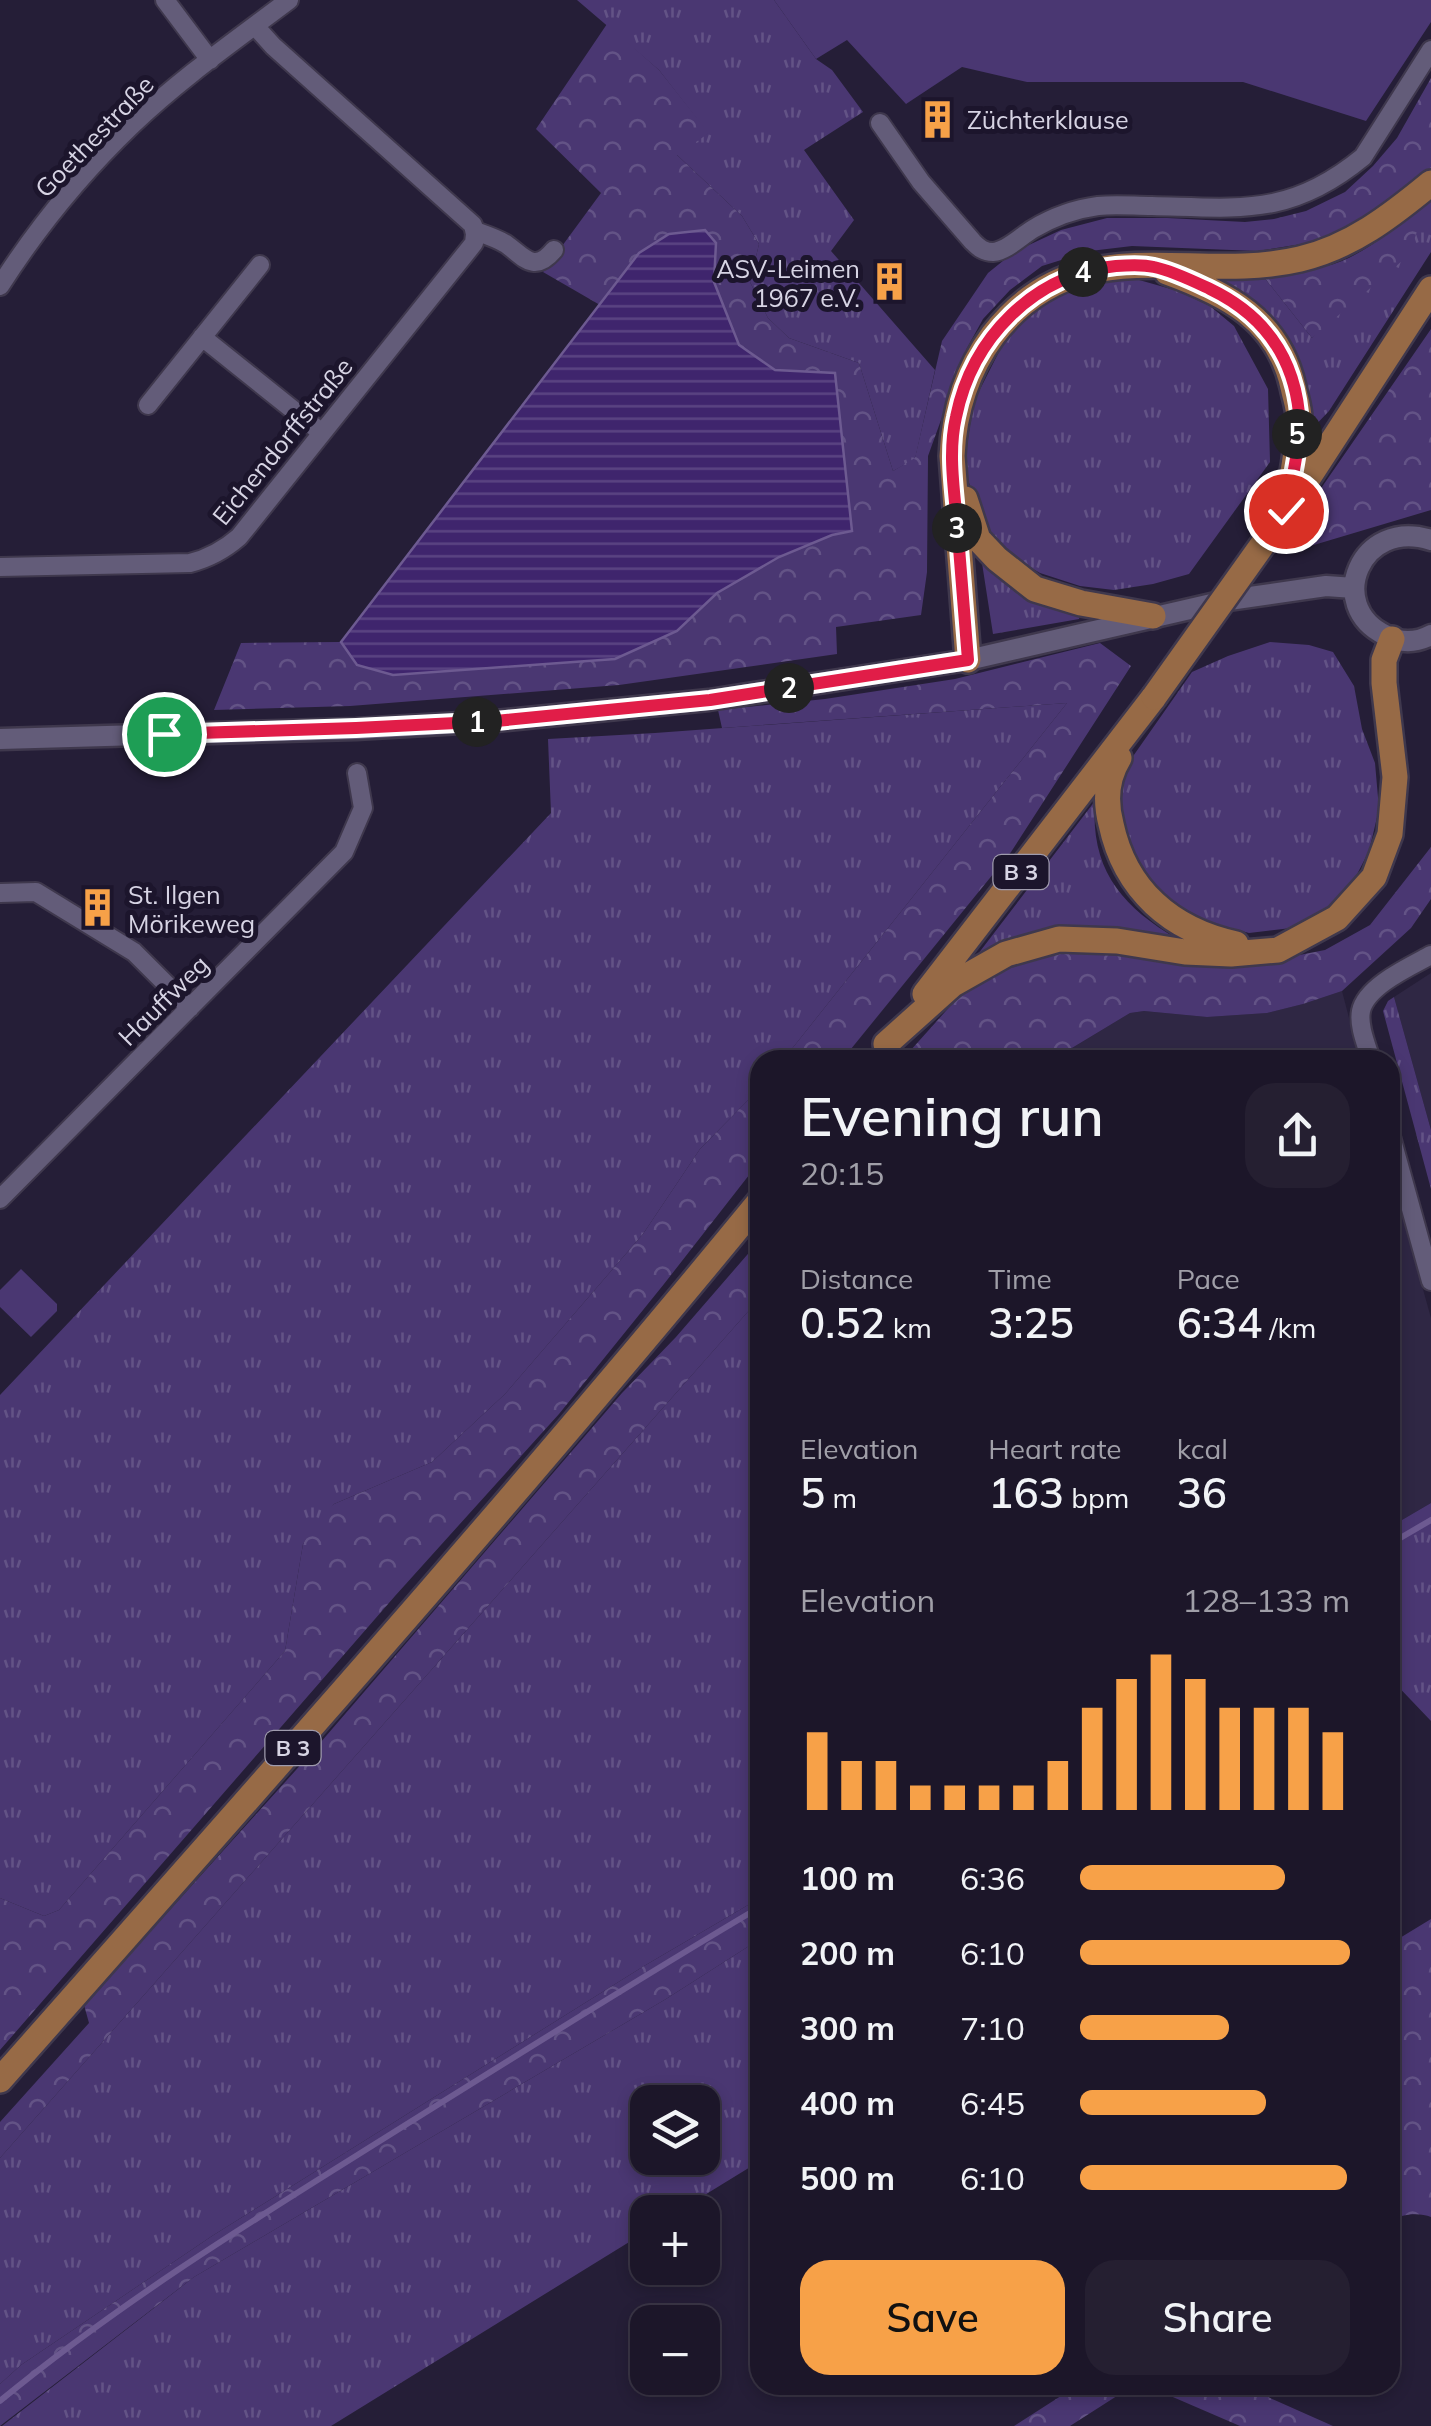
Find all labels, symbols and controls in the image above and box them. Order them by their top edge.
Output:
street label: Goethestraße [28,69,160,203]
building icon: Züchterklause [916,98,958,140]
place label: Züchterklause [967,104,1129,135]
pin: 4 [1058,247,1108,297]
place label: ASV-Leimen 1967 e.V. [716,253,860,313]
text: 4 [1075,254,1091,289]
building icon: ASV-Leimen 1967 e.V. [869,261,911,303]
street label: Eichendorffstraße [205,351,359,531]
pin: 5 [1272,409,1322,459]
text: 5 [1289,416,1305,451]
pin [1244,469,1329,554]
icon: check [1259,484,1314,539]
pin: 3 [932,503,982,553]
text: 3 [949,510,965,545]
pin: 2 [764,663,814,713]
text: 2 [781,670,797,705]
pin [122,692,207,777]
pin: 1 [452,697,502,747]
text: 1 [469,704,485,739]
icon: arrive [137,707,192,762]
road number: B 3 [994,855,1048,889]
place label: St. Ilgen Mörikeweg [128,879,255,939]
building icon: St. Ilgen Mörikeweg [77,887,119,929]
street label: Hauffweg [111,948,215,1052]
text: Evening run [800,1081,1104,1150]
button: share [1245,1083,1350,1188]
text: 20:15 [800,1153,884,1193]
text: Distance [800,1261,913,1296]
text: Time [988,1261,1052,1296]
text: Pace [1177,1261,1240,1296]
text: 0.52 [800,1296,886,1349]
text: 3:25 [988,1296,1074,1349]
text: 6:34 [1177,1296,1262,1349]
text: km [886,1310,932,1345]
text: /km [1262,1310,1316,1345]
text: Elevation [800,1431,918,1466]
text: Heart rate [988,1431,1122,1466]
text: kcal [1177,1431,1228,1466]
text: 5 [800,1466,825,1519]
text: 163 [988,1466,1064,1519]
text: 36 [1177,1466,1227,1519]
text: m [825,1480,857,1515]
text: bpm [1064,1480,1129,1515]
text: Elevation [800,1580,935,1620]
text: 128–133 m [1182,1580,1350,1620]
road number: B 3 [266,1731,320,1765]
text: 100 m [800,1858,895,1898]
text: 6:36 [960,1858,1025,1898]
text: 200 m [800,1933,895,1973]
text: 6:10 [960,1933,1025,1973]
text: 300 m [800,2008,895,2048]
text: 7:10 [960,2008,1025,2048]
text: 400 m [800,2083,895,2123]
text: 6:45 [960,2083,1025,2123]
map controls [630,2085,720,2395]
button: layers [630,2085,720,2175]
text: 500 m [800,2158,895,2198]
text: 6:10 [960,2158,1025,2198]
button: + [630,2195,720,2285]
button: Save [800,2260,1065,2375]
button: Share [1085,2260,1350,2375]
button: − [630,2305,720,2395]

